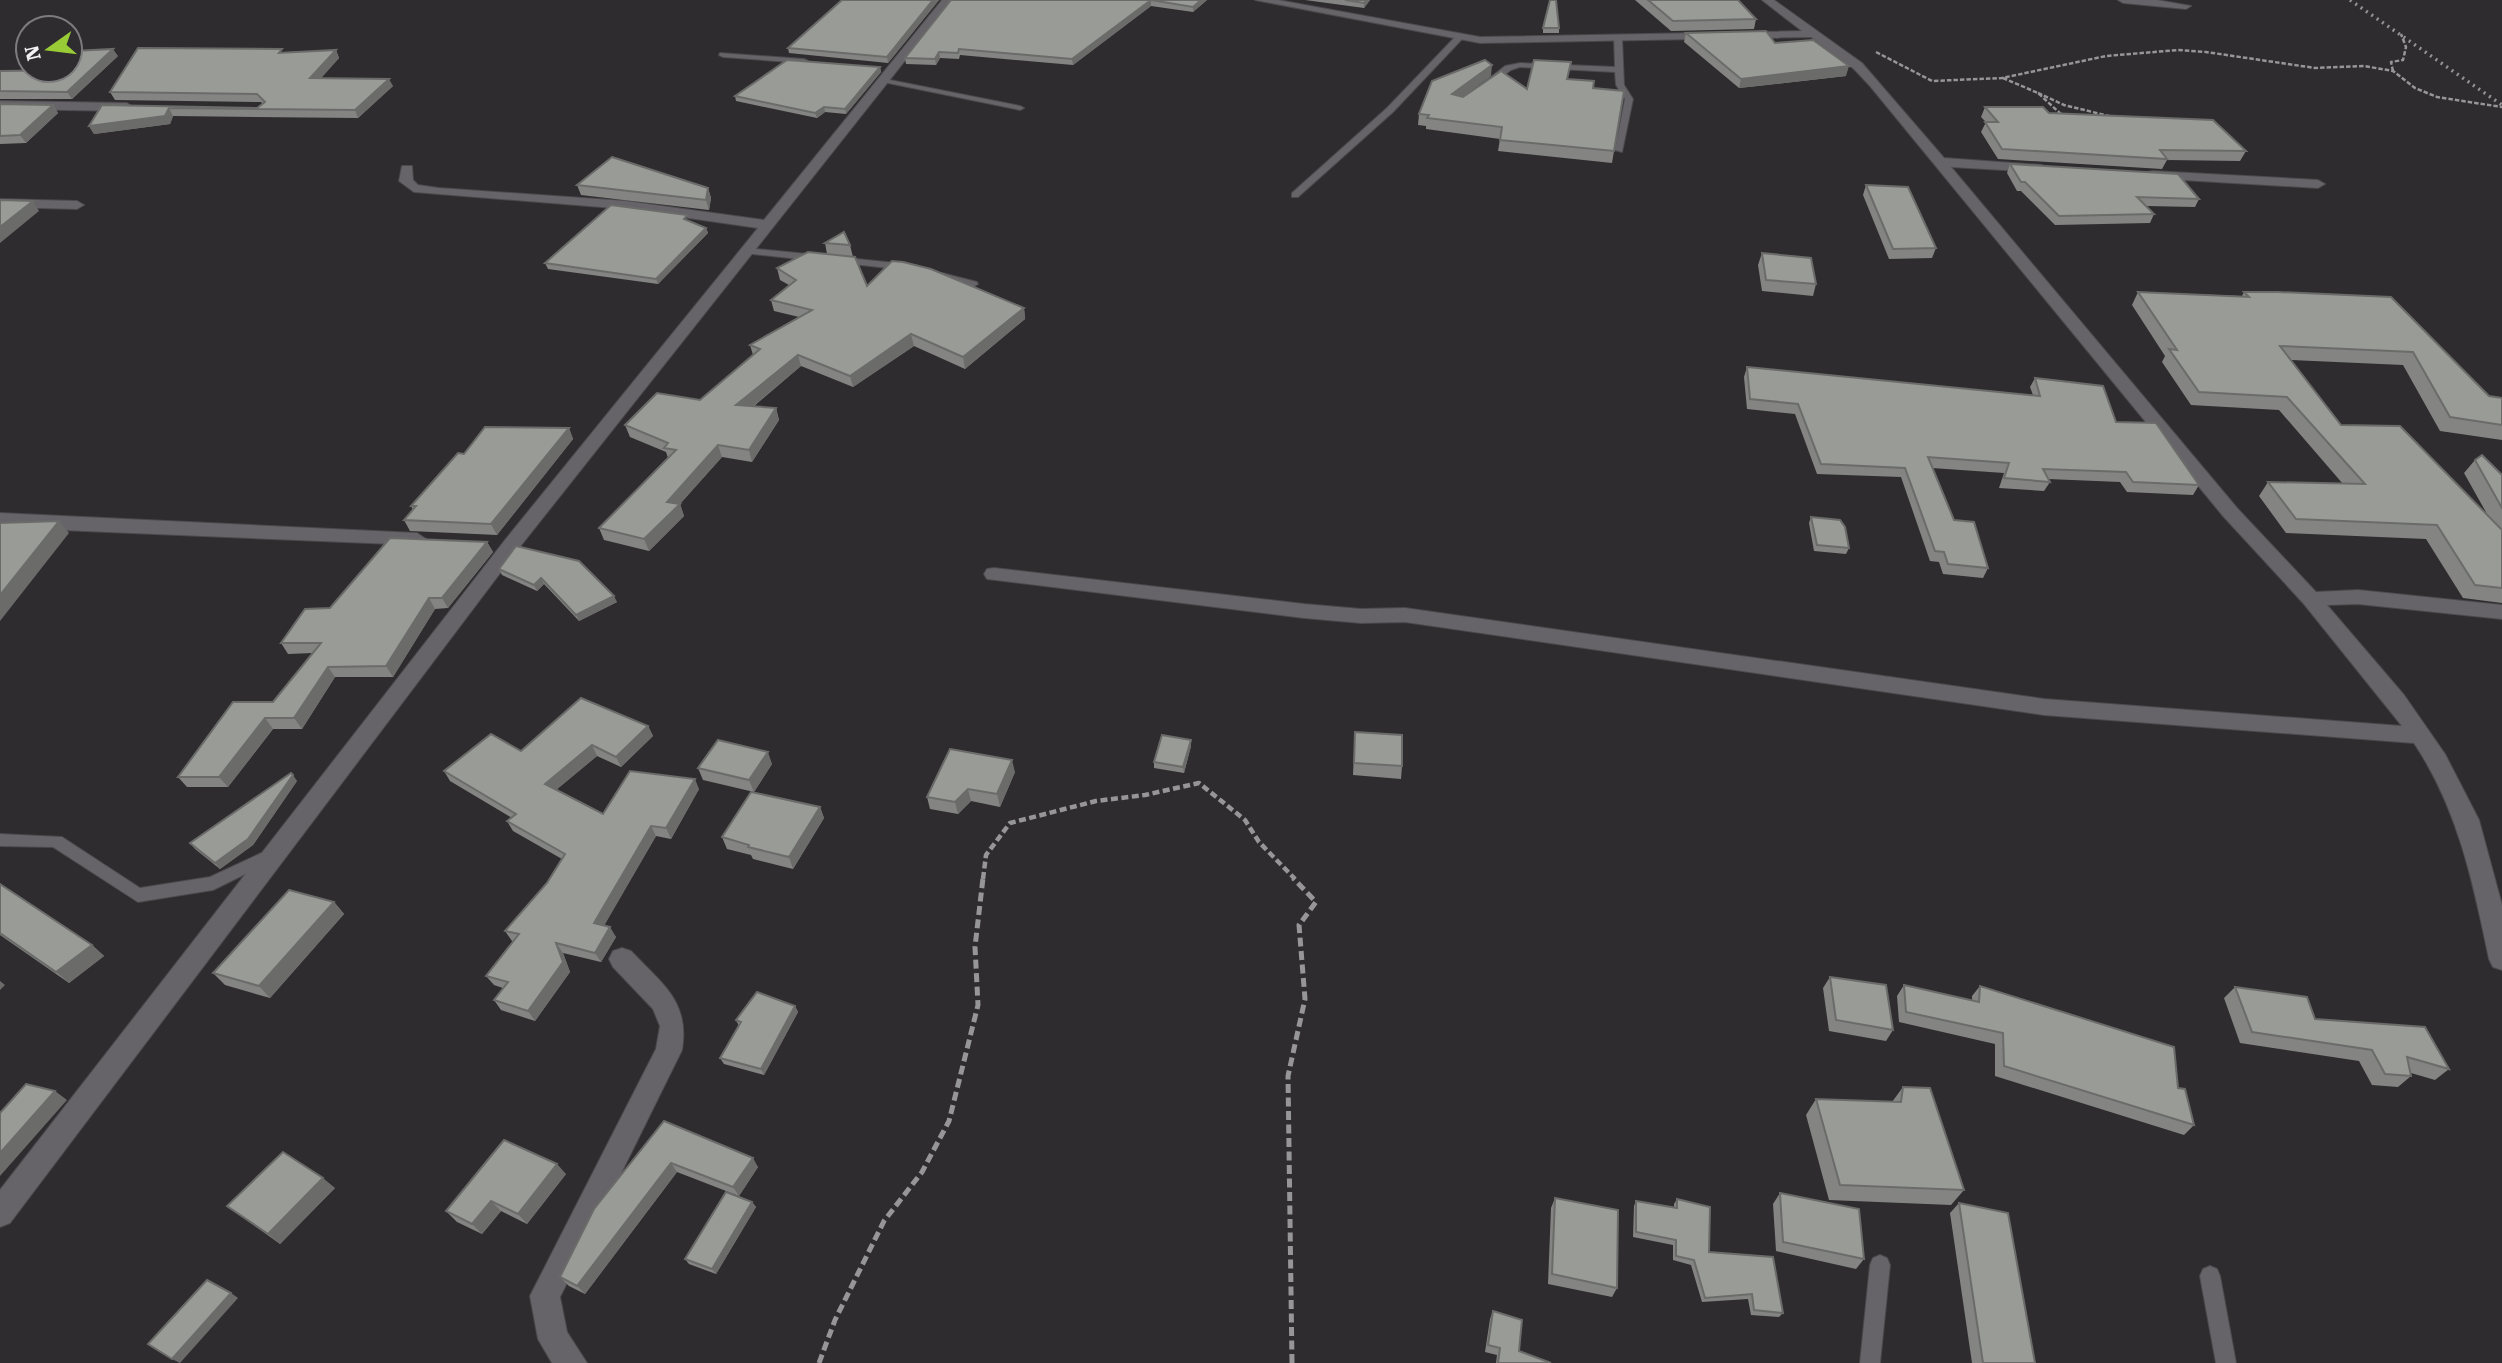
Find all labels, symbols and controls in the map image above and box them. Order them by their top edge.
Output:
north arrow [14,14,84,84]
text: N [20,43,46,63]

